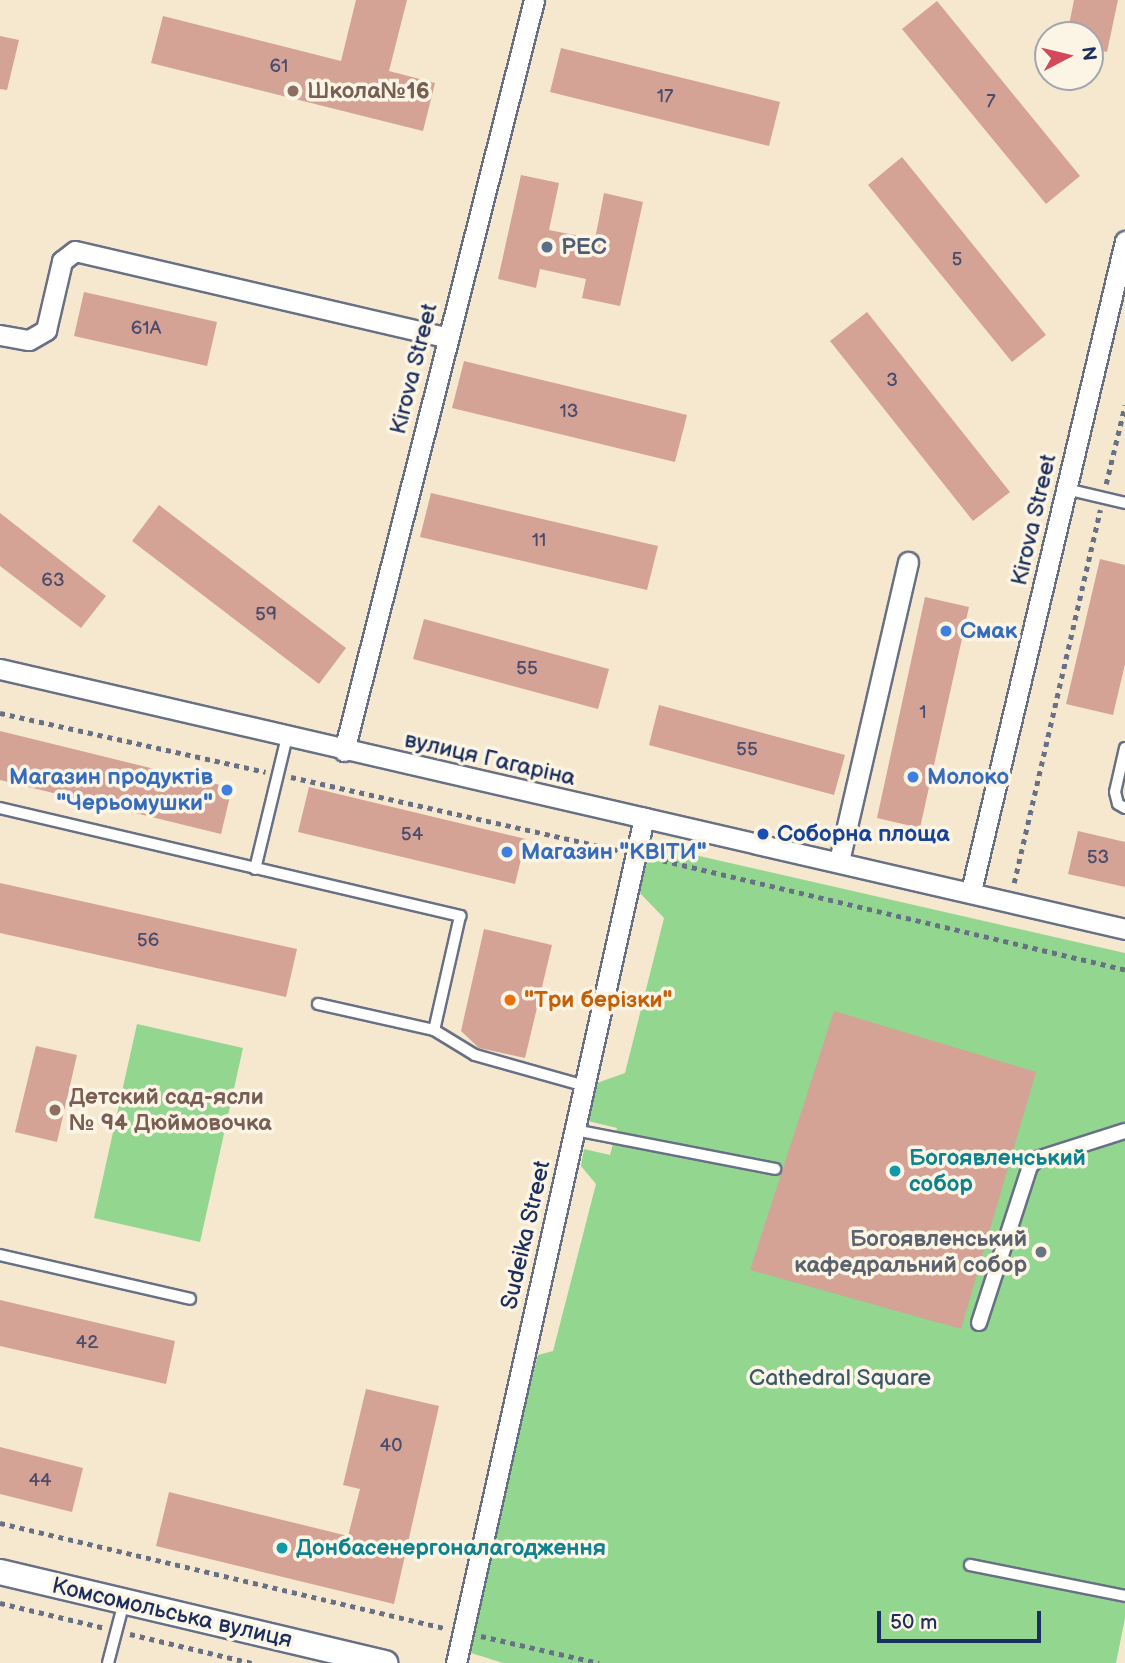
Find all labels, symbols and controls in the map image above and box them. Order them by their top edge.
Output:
north arrow [1034,21,1104,91]
text: N [1076,45,1101,62]
house number: 61 [270,56,288,78]
place label: Школа№16 [307,77,430,105]
marker: Школа№16 [285,83,301,99]
house number: 17 [657,86,673,108]
house number: 7 [986,91,996,113]
place label: РЕС [561,233,607,261]
marker: РЕС [539,239,555,255]
house number: 5 [952,249,962,271]
street label: Kirova Street [384,301,444,437]
house number: 61А [131,318,161,340]
house number: 3 [886,370,898,392]
house number: 13 [559,401,579,423]
street label: Kirova Street [1005,452,1063,588]
house number: 11 [532,530,546,552]
house number: 63 [41,570,65,592]
house number: 59 [255,604,277,626]
place label: Смак [960,617,1017,645]
marker: Смак [938,623,954,639]
house number: 55 [516,658,538,680]
house number: 1 [919,702,927,724]
street label: вулиця Гагаріна [402,726,578,792]
house number: 55 [736,739,758,761]
place label: Магазин продуктів "Черьомушки" [9,763,213,817]
place label: Молоко [927,763,1009,791]
marker: Молоко [905,769,921,785]
marker: Магазин продуктів "Черьомушки" [219,782,235,798]
place label: Соборна площа [777,820,950,848]
house number: 54 [401,824,423,846]
marker: Соборна площа [755,826,771,842]
place label: Магазин "КВІТИ" [521,838,707,866]
marker: Магазин "КВІТИ" [499,844,515,860]
house number: 53 [1087,847,1109,869]
house number: 56 [137,930,159,952]
place label: "Три берізки" [524,986,673,1014]
marker: "Три берізки" [502,992,518,1008]
place label: Детский сад-ясли № 94 Дюймовочка [69,1083,272,1137]
marker: Детский сад-ясли № 94 Дюймовочка [47,1102,63,1118]
place label: Богоявленський собор [909,1144,1086,1198]
street label: Sudeika Street [495,1158,557,1312]
marker: Богоявленський собор [887,1163,903,1179]
place label: Богоявленський кафедральний собор [794,1225,1027,1279]
marker: Богоявленський кафедральний собор [1033,1244,1049,1260]
house number: 42 [76,1332,98,1354]
park label: Cathedral Square [749,1364,931,1392]
house number: 40 [380,1435,402,1457]
house number: 44 [28,1470,52,1492]
place label: Донбасенергоналагодження [296,1534,606,1562]
marker: Донбасенергоналагодження [274,1540,290,1556]
street label: Комсомольська вулиця [49,1572,295,1654]
scale bar [880,1596,1044,1640]
text: 50 m [890,1610,937,1635]

